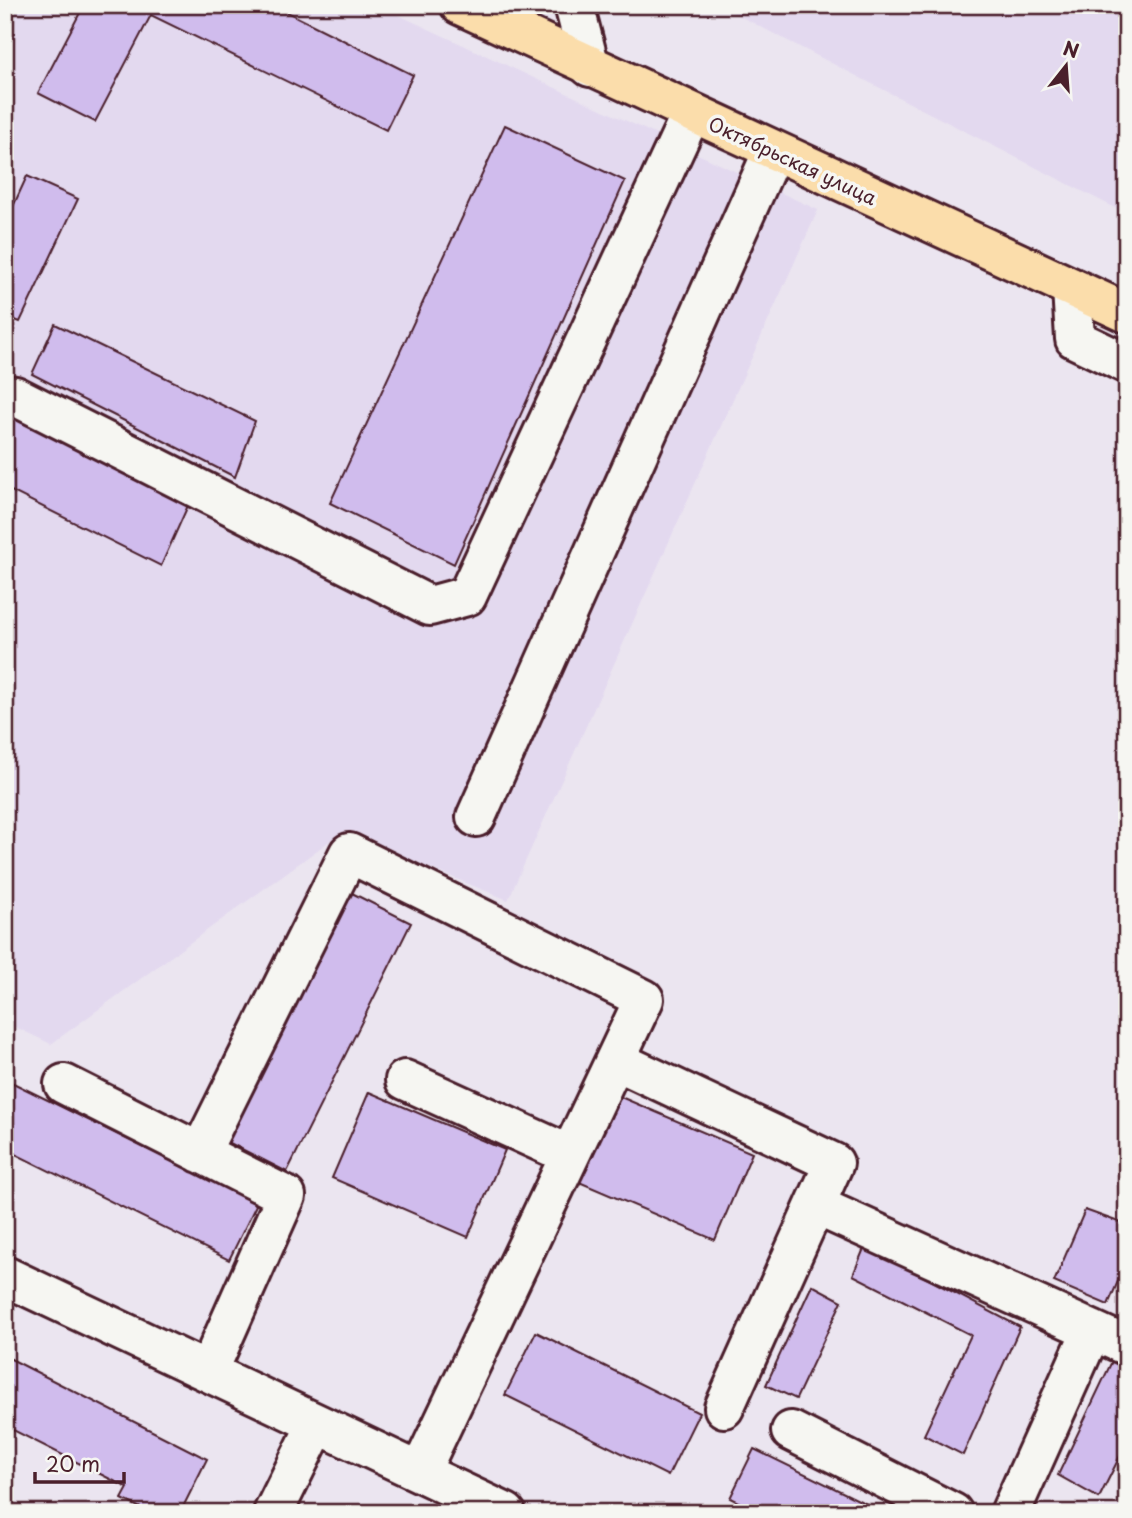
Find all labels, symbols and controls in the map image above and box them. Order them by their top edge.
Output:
north arrow [1030,32,1100,102]
text: N [1060,33,1083,64]
street label: Октябрьская улица [704,109,882,211]
scale bar [35,1441,124,1485]
text: 20 m [46,1447,100,1479]

